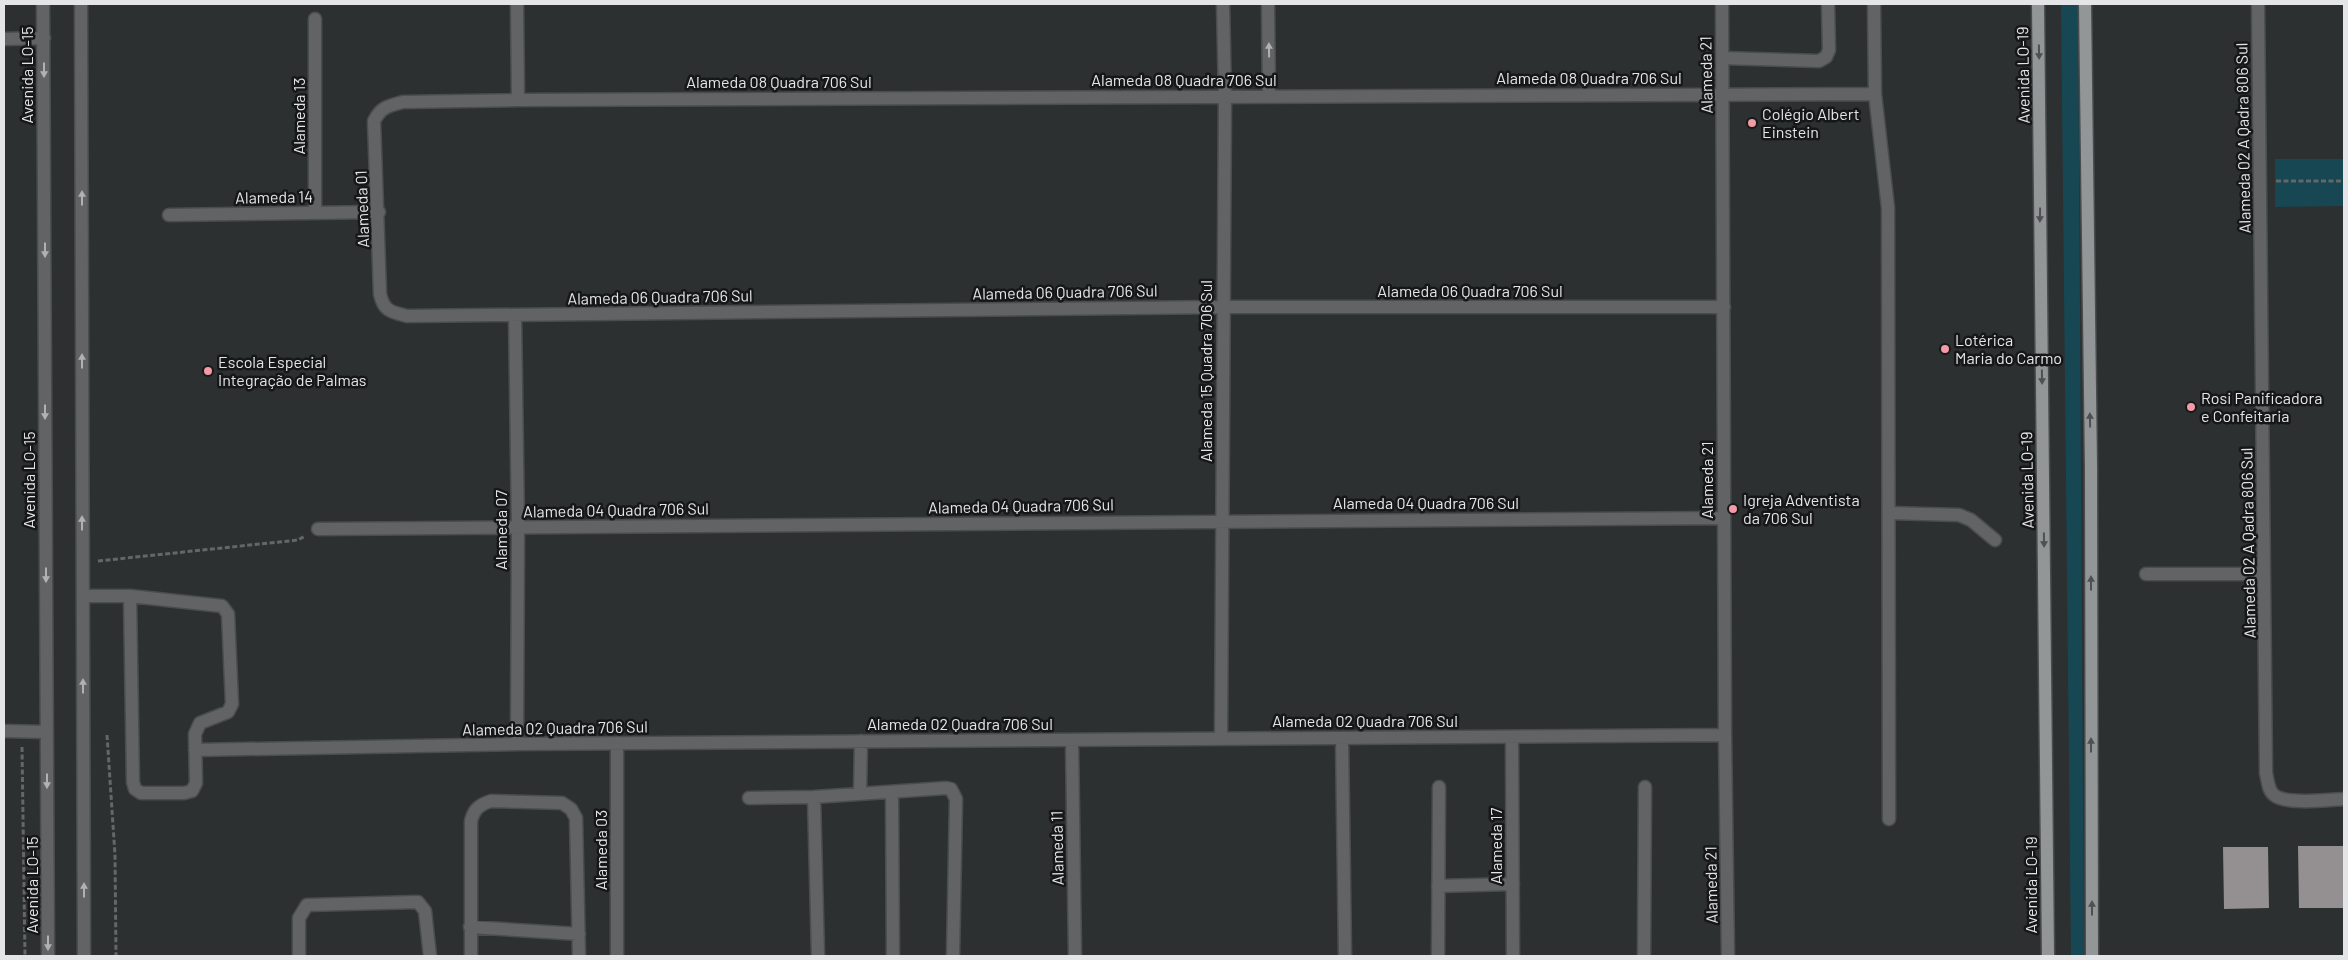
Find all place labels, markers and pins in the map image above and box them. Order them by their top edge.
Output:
place label: Colégio Albert Einstein [1762,104,1860,141]
marker: Colégio Albert Einstein [1746,117,1758,129]
place label: Lotérica Maria do Carmo [1955,330,2062,367]
marker: Lotérica Maria do Carmo [1939,343,1951,355]
place label: Escola Especial Integração de Palmas [218,352,367,389]
marker: Escola Especial Integração de Palmas [202,365,214,377]
place label: Rosi Panificadora e Confeitaria [2201,388,2322,425]
marker: Rosi Panificadora e Confeitaria [2185,401,2197,413]
place label: Igreja Adventista da 706 Sul [1743,490,1860,527]
marker: Igreja Adventista da 706 Sul [1727,503,1739,515]

